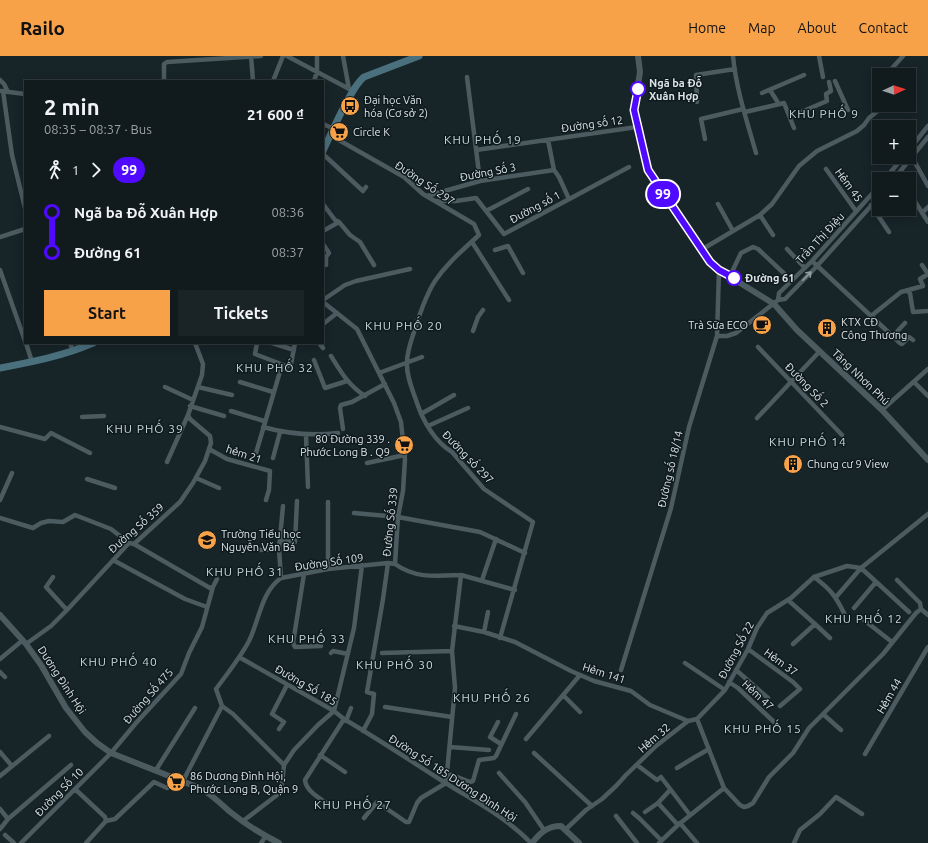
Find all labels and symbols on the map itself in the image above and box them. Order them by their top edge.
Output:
north arrow [872,68,916,112]
place label: Ngã ba Đỗ Xuân Hợp [649,75,703,102]
marker: Ngã ba Đỗ Xuân Hợp [630,81,646,97]
place label: Đại học Văn hóa (Cơ sở 2) [364,94,428,120]
bus stop icon: Đại học Văn hóa (Cơ sở 2) [339,95,361,117]
district label: KHU PHỐ 9 [789,104,859,120]
street label: Đường số 12 [560,112,624,134]
supermarket icon: Circle K [328,121,350,143]
place label: Circle K [353,126,390,138]
district label: KHU PHỐ 19 [444,130,522,146]
street label: Đường Số 297 [393,157,458,207]
street label: Đường Số 3 [459,159,517,183]
street label: Hẻm 45 [833,166,865,204]
line badge: 99 [645,181,681,207]
street label: Đường số 1 [507,187,563,225]
street label: Trần Thị Điệu [792,209,847,267]
marker: Đường 61 [726,270,742,286]
one-way arrow [802,271,812,281]
place label: Đường 61 [745,272,795,284]
cafe icon: Trà Sữa ECO [751,314,773,336]
district label: KHU PHỐ 20 [365,316,443,332]
place label: KTX CĐ Công Thương [841,316,907,341]
building icon: KTX CĐ Công Thương [816,317,838,339]
place label: Trà Sữa ECO [688,319,748,331]
street label: Tăng Nhơn Phú [830,347,892,407]
district label: KHU PHỐ 32 [236,358,314,374]
street label: Đường Số 2 [783,359,832,410]
district label: KHU PHỐ 39 [106,419,184,435]
street label: Đường số 297 [440,427,497,486]
street label: Đường số 18/14 [654,429,685,509]
district label: KHU PHỐ 14 [769,432,847,448]
place label: 80 Đường 339 . Phước Long B . Q9 [300,433,390,458]
supermarket icon: 80 Đường 339 . Phước Long B . Q9 [393,434,415,456]
street label: hẻm 21 [225,443,263,465]
building icon: Chung cư 9 View [782,453,804,475]
place label: Chung cư 9 View [807,458,889,470]
street label: Đường Số 339 [379,487,400,557]
street label: Đường Số 359 [105,499,166,555]
place label: Trường Tiểu học Nguyễn Văn Bá [221,528,301,553]
school or university icon: Trường Tiểu học Nguyễn Văn Bá [196,529,218,551]
street label: Đường Số 109 [294,550,364,573]
district label: KHU PHỐ 31 [206,562,284,578]
district label: KHU PHỐ 12 [825,609,903,625]
street label: Đường Số 22 [714,619,756,681]
district label: KHU PHỐ 33 [268,629,346,645]
street label: Dương Đình Hội [35,644,88,717]
street label: Hẻm 37 [762,646,800,678]
district label: KHU PHỐ 40 [80,652,158,668]
district label: KHU PHỐ 30 [356,655,434,671]
street label: Hẻm 141 [581,660,627,686]
street label: Đường Số 185 [273,661,340,708]
street label: Đường Số 475 [119,665,175,726]
street label: Hẻm 44 [874,676,904,716]
street label: Hẻm 47 [740,678,776,712]
district label: KHU PHỐ 26 [453,688,531,704]
district label: KHU PHỐ 15 [724,719,802,735]
street label: Hẻm 32 [636,721,672,755]
street label: Đường Số 185 Dương Đình Hội [386,731,520,825]
street label: Đường Số 10 [31,764,86,819]
place label: 86 Dương Đình Hội, Phước Long B, Quận 9 [190,770,298,796]
supermarket icon: 86 Dương Đình Hội, Phước Long B, Quận 9 [165,771,187,793]
district label: KHU PHỐ 27 [314,795,392,811]

